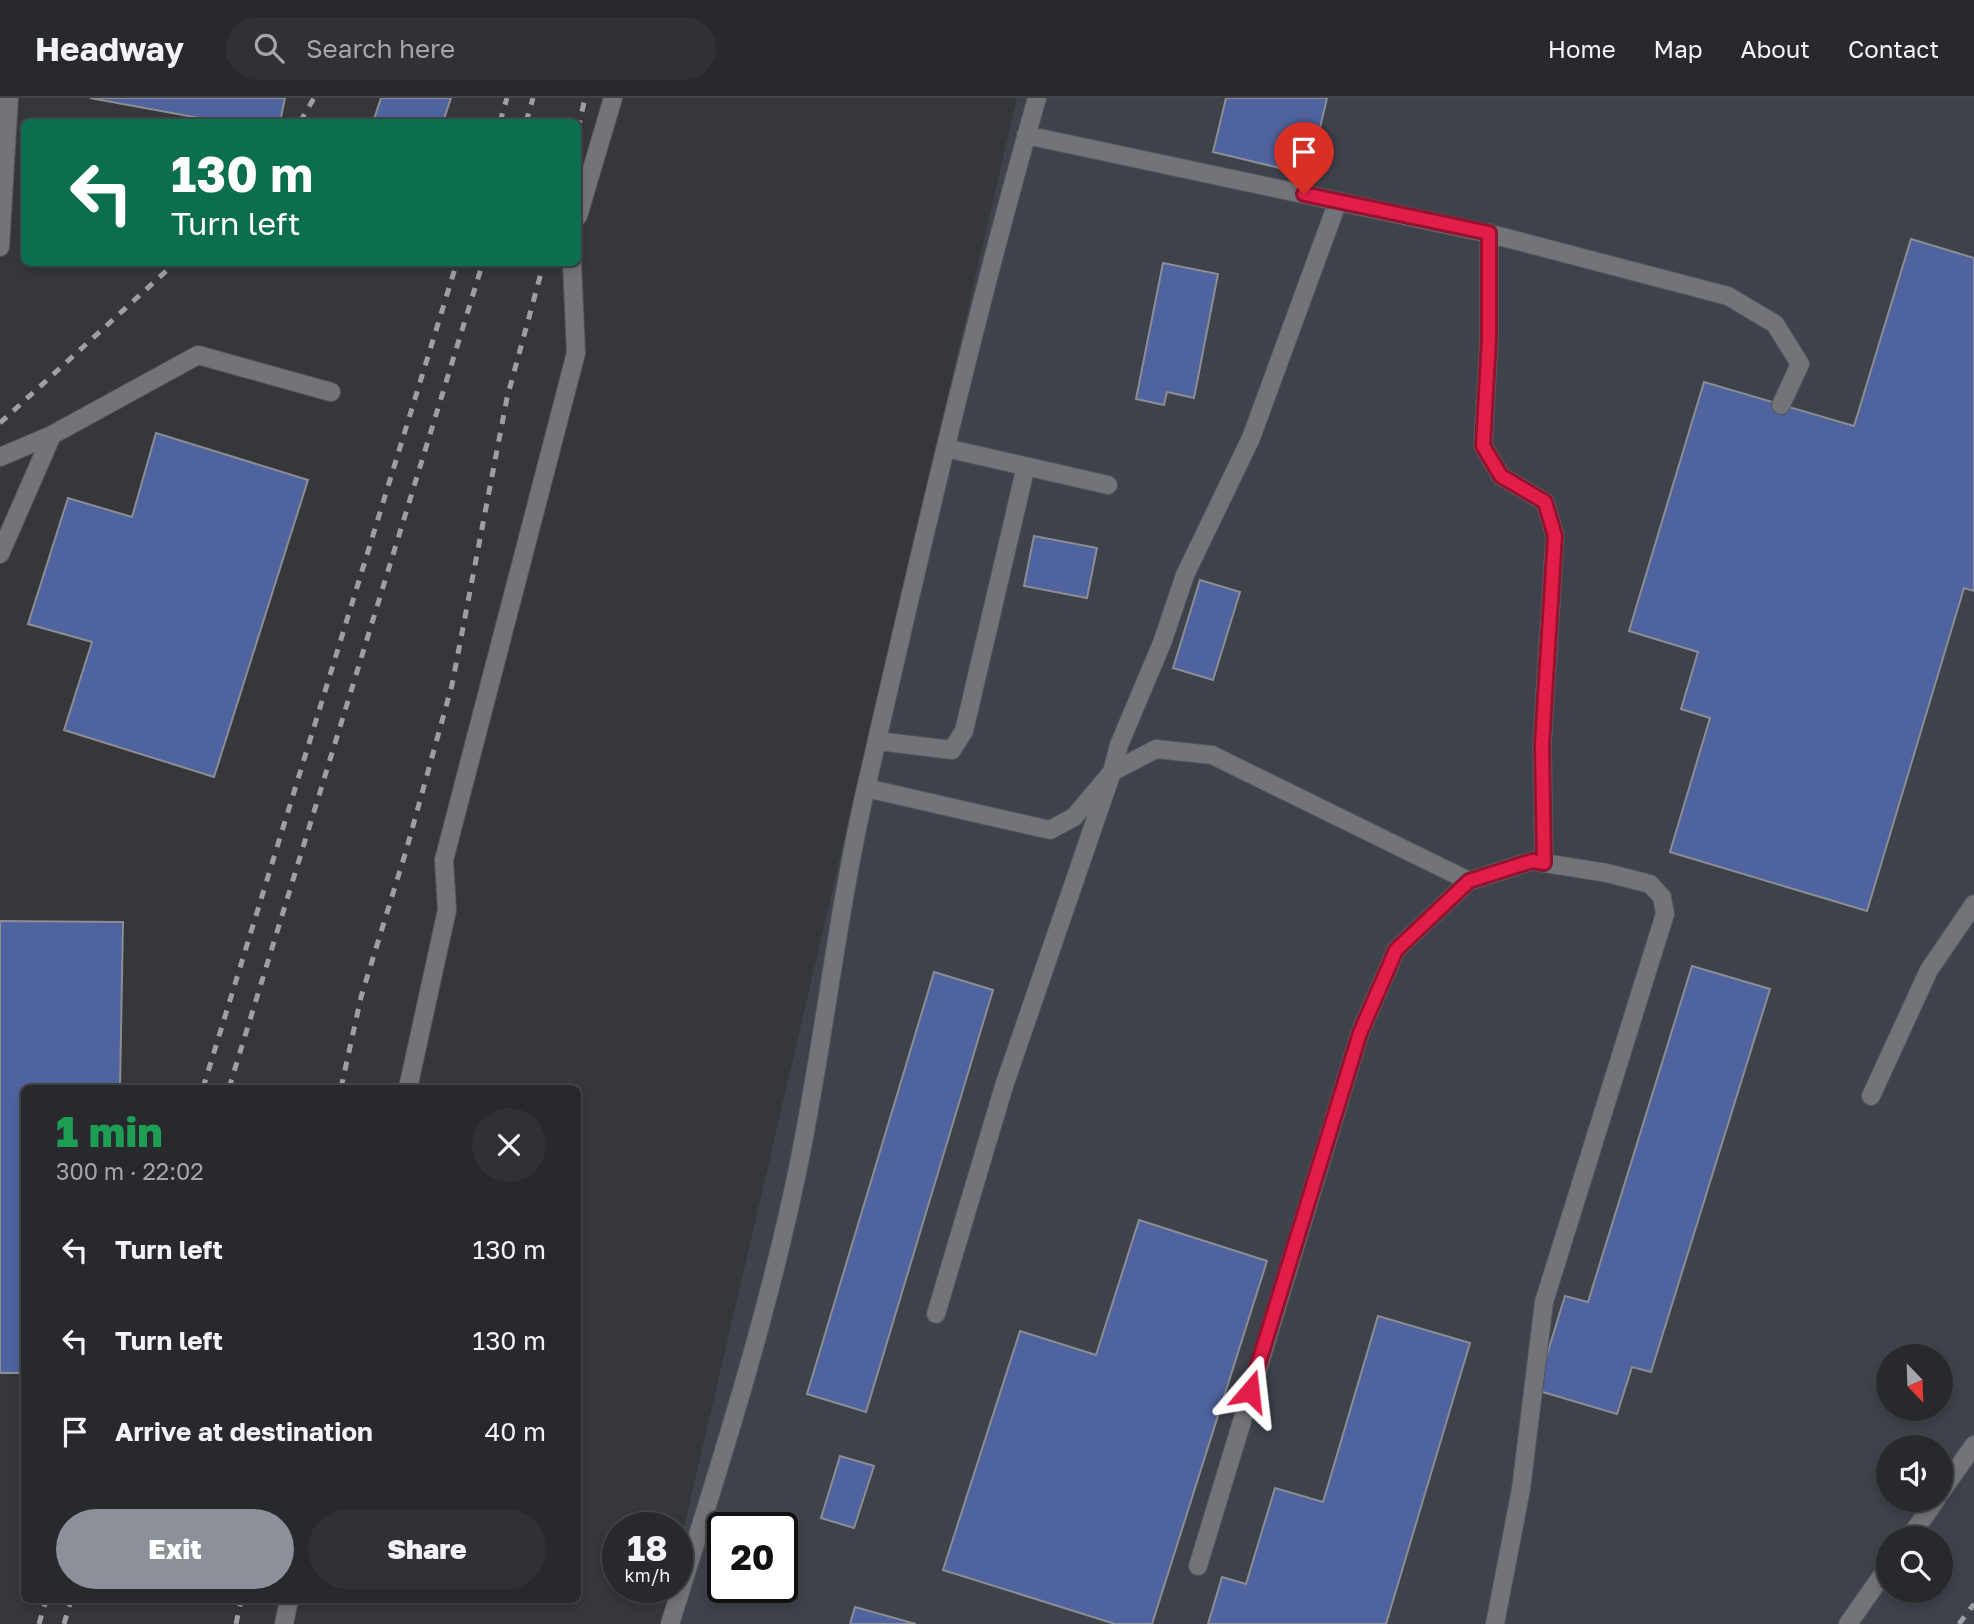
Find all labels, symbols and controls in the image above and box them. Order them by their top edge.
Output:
search box [226,17,716,80]
text: Headway [35,29,184,68]
icon: search [250,29,288,67]
text: Search here [306,33,455,64]
text: Home [1548,34,1616,63]
text: Map [1654,34,1703,63]
text: About [1741,34,1810,63]
text: Contact [1848,34,1939,63]
pin [1274,122,1334,194]
icon: arrive [1285,133,1323,171]
text: 130 m [171,144,313,203]
icon: left [56,147,147,238]
text: Turn left [171,204,300,242]
text: 1 min [56,1106,163,1156]
button: close [472,1108,546,1182]
text: 300 m · 22:02 [56,1157,204,1185]
icon: left [56,1231,94,1269]
text: Turn left [115,1234,223,1265]
text: 130 m [473,1234,546,1265]
icon: left [56,1322,94,1360]
text: Turn left [115,1325,223,1356]
text: 130 m [473,1325,546,1356]
north arrow [1876,1344,1953,1421]
map controls [1876,1344,1953,1603]
position arrow [1213,1354,1287,1428]
icon: arrive [56,1413,94,1451]
text: Arrive at destination [115,1416,373,1447]
text: 40 m [485,1416,546,1447]
button: sound [1876,1435,1953,1512]
button: Exit [56,1509,294,1589]
button: Share [308,1509,546,1589]
speed limit sign: 20 [707,1512,798,1603]
button: search [1876,1526,1953,1603]
text: 18 [627,1527,668,1569]
text: km/h [625,1564,670,1586]

